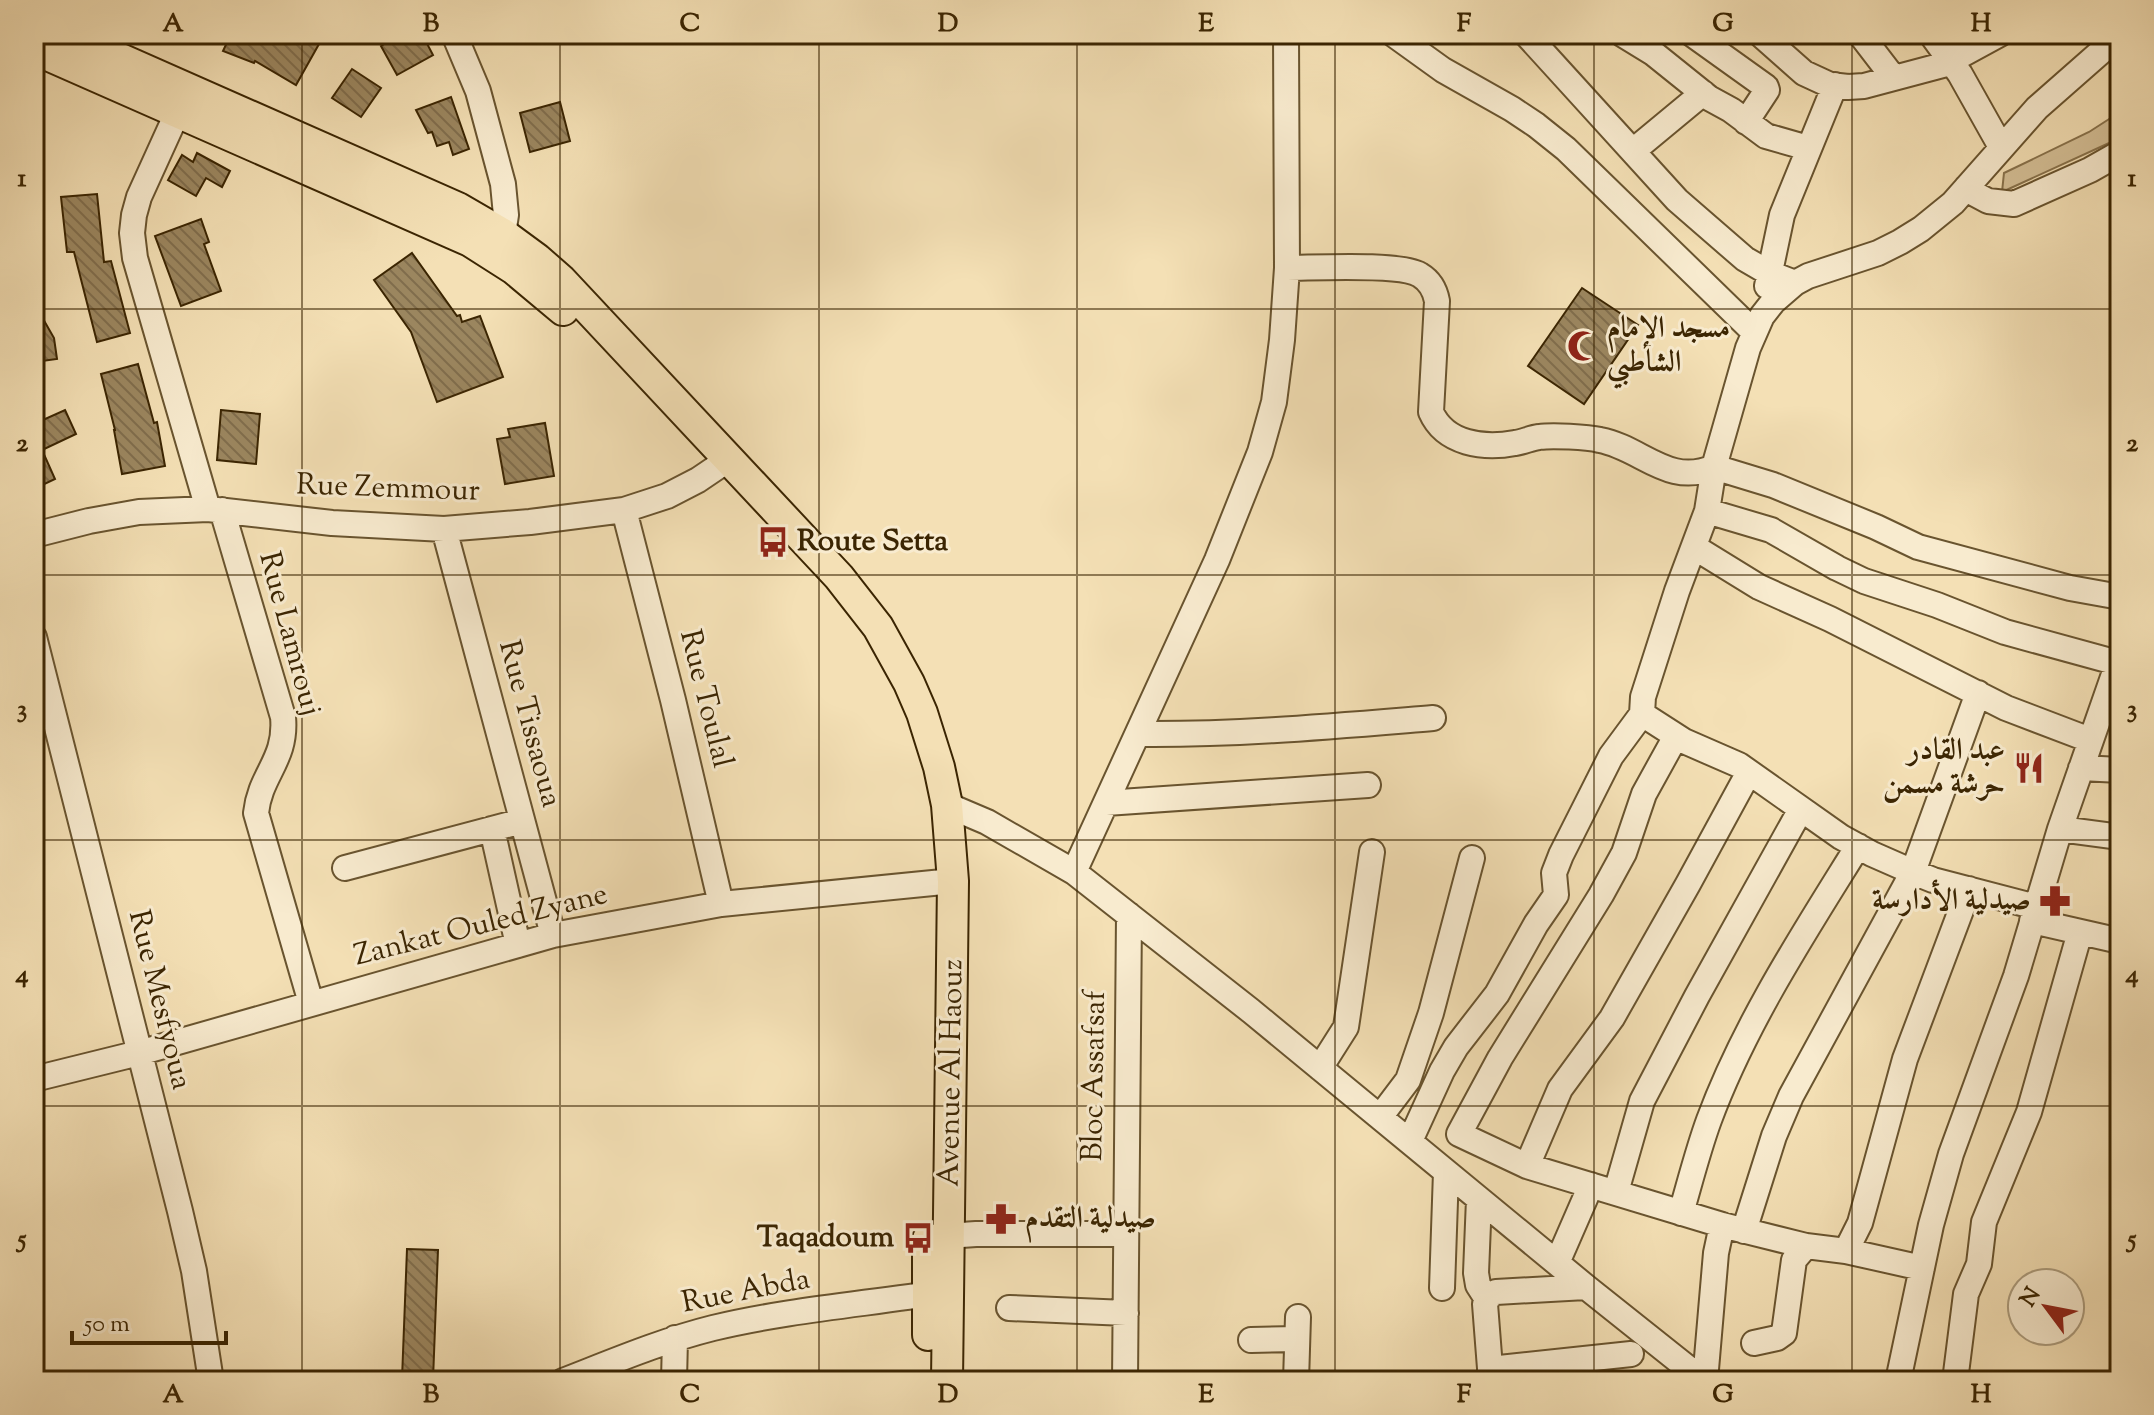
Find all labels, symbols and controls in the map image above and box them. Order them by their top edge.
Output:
text: A [162,6,184,43]
text: B [423,6,440,43]
text: C [680,6,700,43]
text: D [938,6,958,43]
text: E [1198,6,1214,43]
text: F [1457,6,1472,43]
text: G [1712,6,1734,43]
text: H [1971,6,1992,43]
text: 1 [18,161,27,198]
text: 1 [2128,161,2137,198]
place label: مسجد الإمام الشاطبي [1607,308,1730,389]
mosque icon: مسجد الإمام الشاطبي [1566,329,1600,363]
text: 2 [16,426,29,463]
text: 2 [2126,426,2139,463]
street label: Rue Zemmour [296,464,480,514]
place label: Route Setta [797,521,948,564]
bus stop icon: Route Setta [756,525,790,559]
street label: Rue Lamrouj [246,547,332,721]
street label: Rue Toulal [667,625,743,773]
street label: Rue Tissaoua [486,636,572,812]
text: 3 [17,692,27,729]
text: 3 [2127,692,2137,729]
place label: عبد القادر حرشة مسمن [1883,730,2005,807]
restaurant icon: عبد القادر حرشة مسمن [2012,751,2046,785]
street label: Zankat Ouled Zyane [350,874,612,978]
place label: صيدلية الأدارسة [1872,879,2031,923]
pharmacy icon: صيدلية الأدارسة [2038,884,2072,918]
street label: Rue Mesfyoua [116,906,202,1094]
text: 4 [14,957,29,994]
text: 4 [2124,957,2139,994]
street label: Avenue Al Haouz [929,959,975,1187]
street label: Bloc Assafsaf [1072,988,1118,1162]
place label: صيدلية التقدم [1025,1198,1156,1243]
pharmacy icon: صيدلية التقدم [984,1202,1018,1236]
place label: Taqadoum [757,1217,894,1260]
bus stop icon: Taqadoum [901,1221,935,1255]
text: 5 [16,1222,27,1259]
text: 5 [2126,1222,2137,1259]
street label: Rue Abda [678,1259,814,1325]
north arrow [2006,1267,2086,1347]
text: N [2013,1282,2050,1314]
scale bar [72,1295,226,1345]
text: 50 m [82,1308,130,1342]
text: A [162,1377,184,1414]
text: B [423,1377,440,1414]
text: C [680,1377,700,1414]
text: D [938,1377,958,1414]
text: E [1198,1377,1214,1414]
text: F [1457,1377,1472,1414]
text: G [1712,1377,1734,1414]
text: H [1971,1377,1992,1414]

